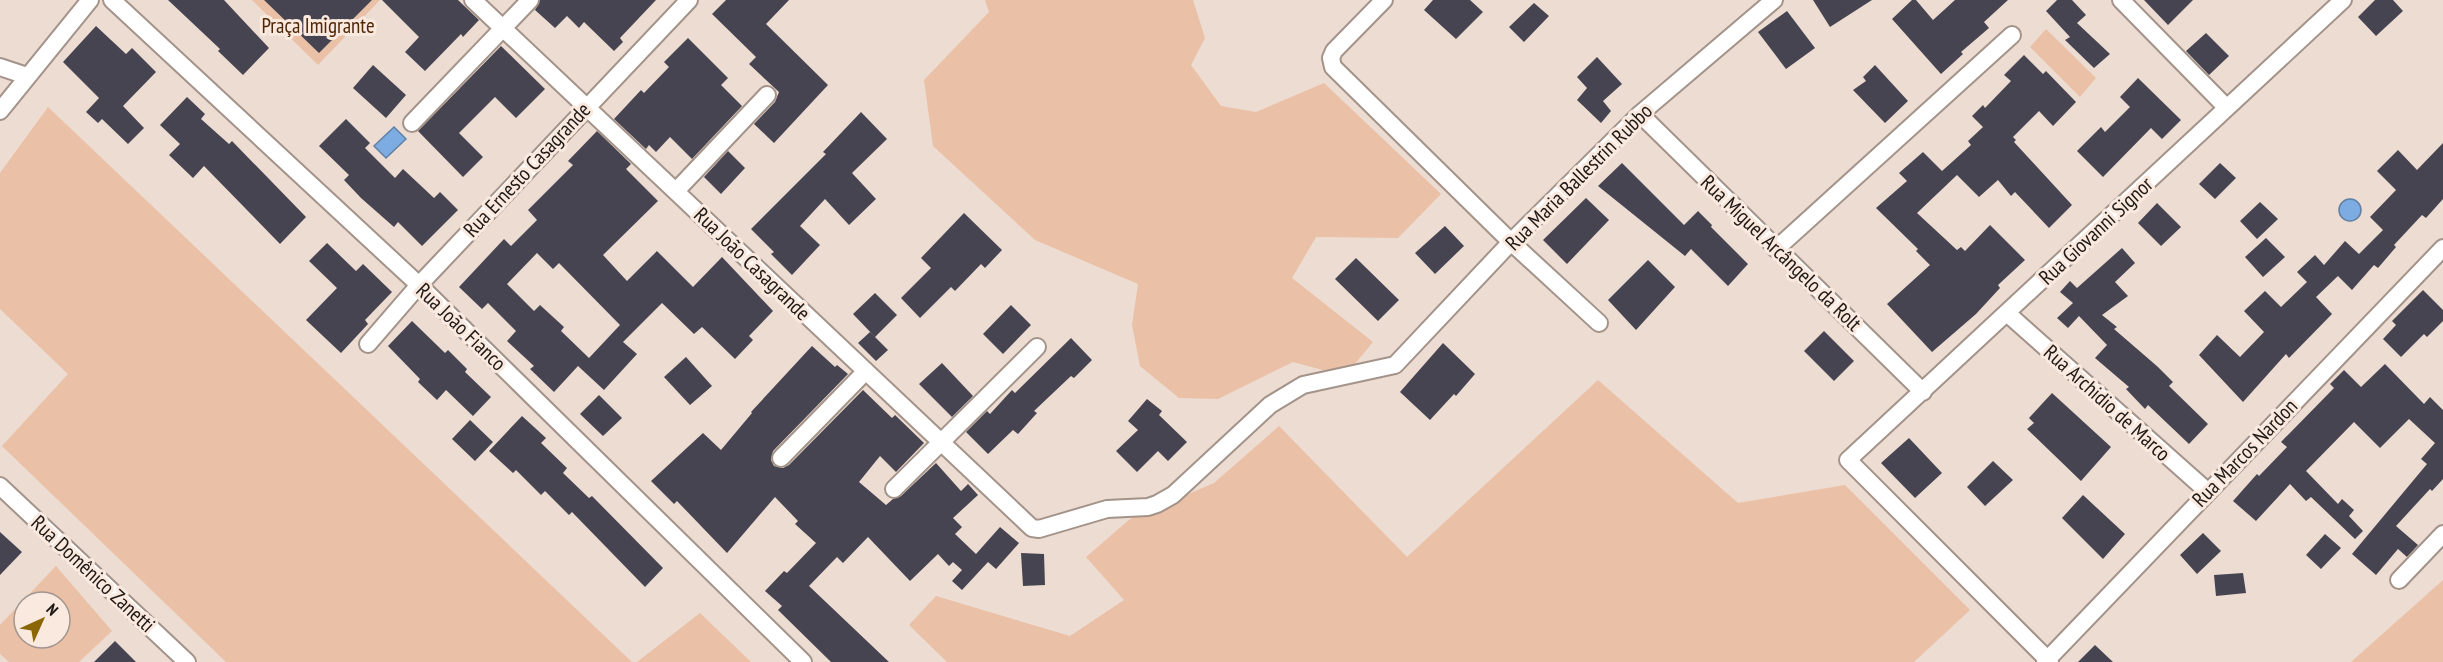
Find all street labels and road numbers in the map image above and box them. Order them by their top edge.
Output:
street label: Rua Ernesto Casagrande [457,97,596,243]
street label: Rua Maria Ballestrin Rubbo [1499,97,1658,256]
street label: Rua Miguel Arcângelo da Rolt [1695,169,1868,337]
street label: Rua Giovanni Signor [2033,171,2159,290]
street label: Rua João Casagrande [688,201,816,326]
street label: Rua João Fianco [411,277,512,376]
street label: Rua Archidio de Marco [2038,339,2176,467]
street label: Rua Marcos Nardon [2186,393,2303,512]
street label: Rua Domênico Zanetti [26,509,161,638]

